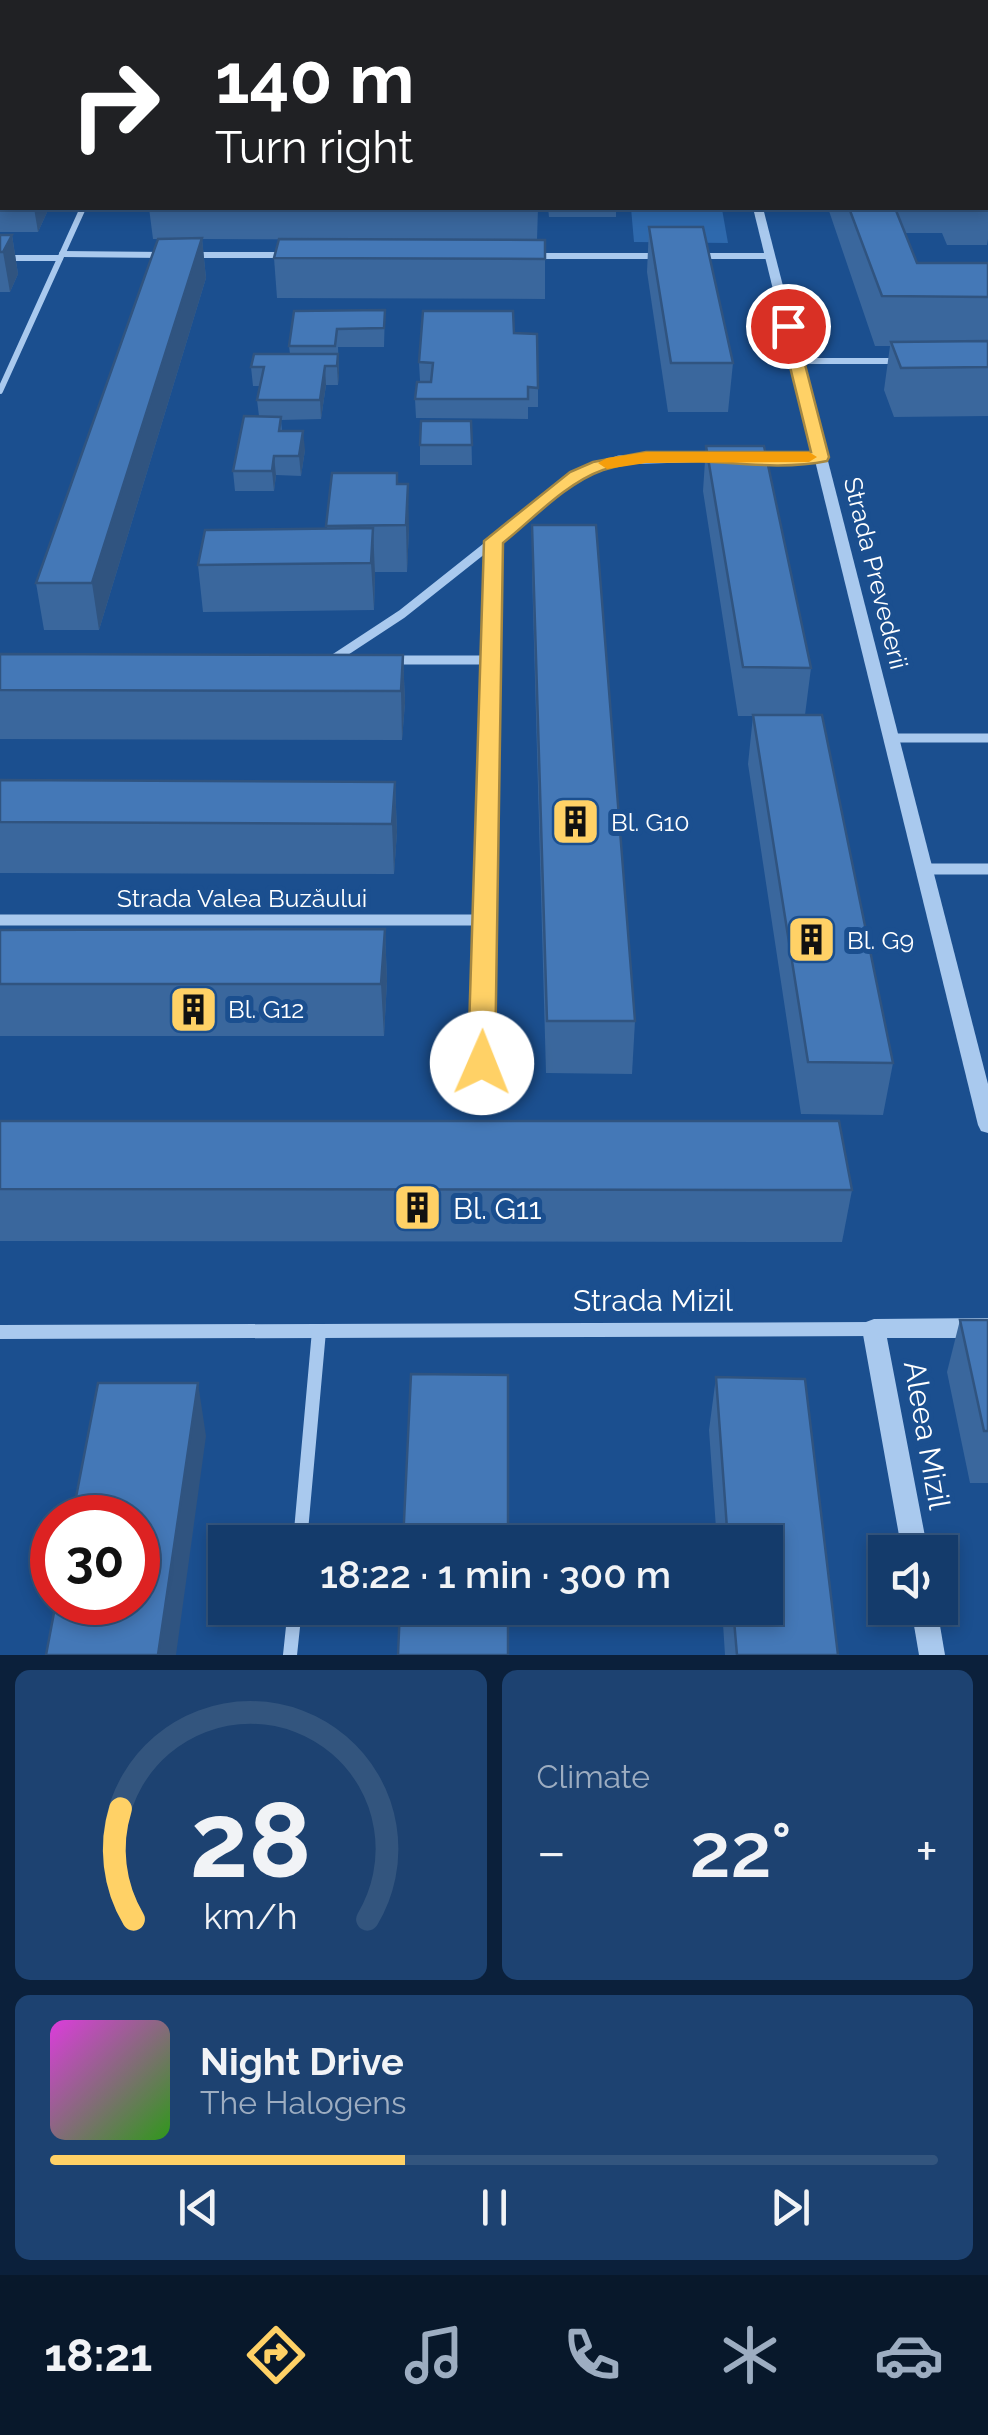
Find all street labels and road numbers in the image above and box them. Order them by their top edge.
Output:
street label: Strada Prevederii [838,474,914,672]
street label: Strada Valea Buzăului [117,883,367,913]
street label: Strada Mizil [573,1283,734,1318]
street label: Aleea Mizil [897,1358,957,1513]

